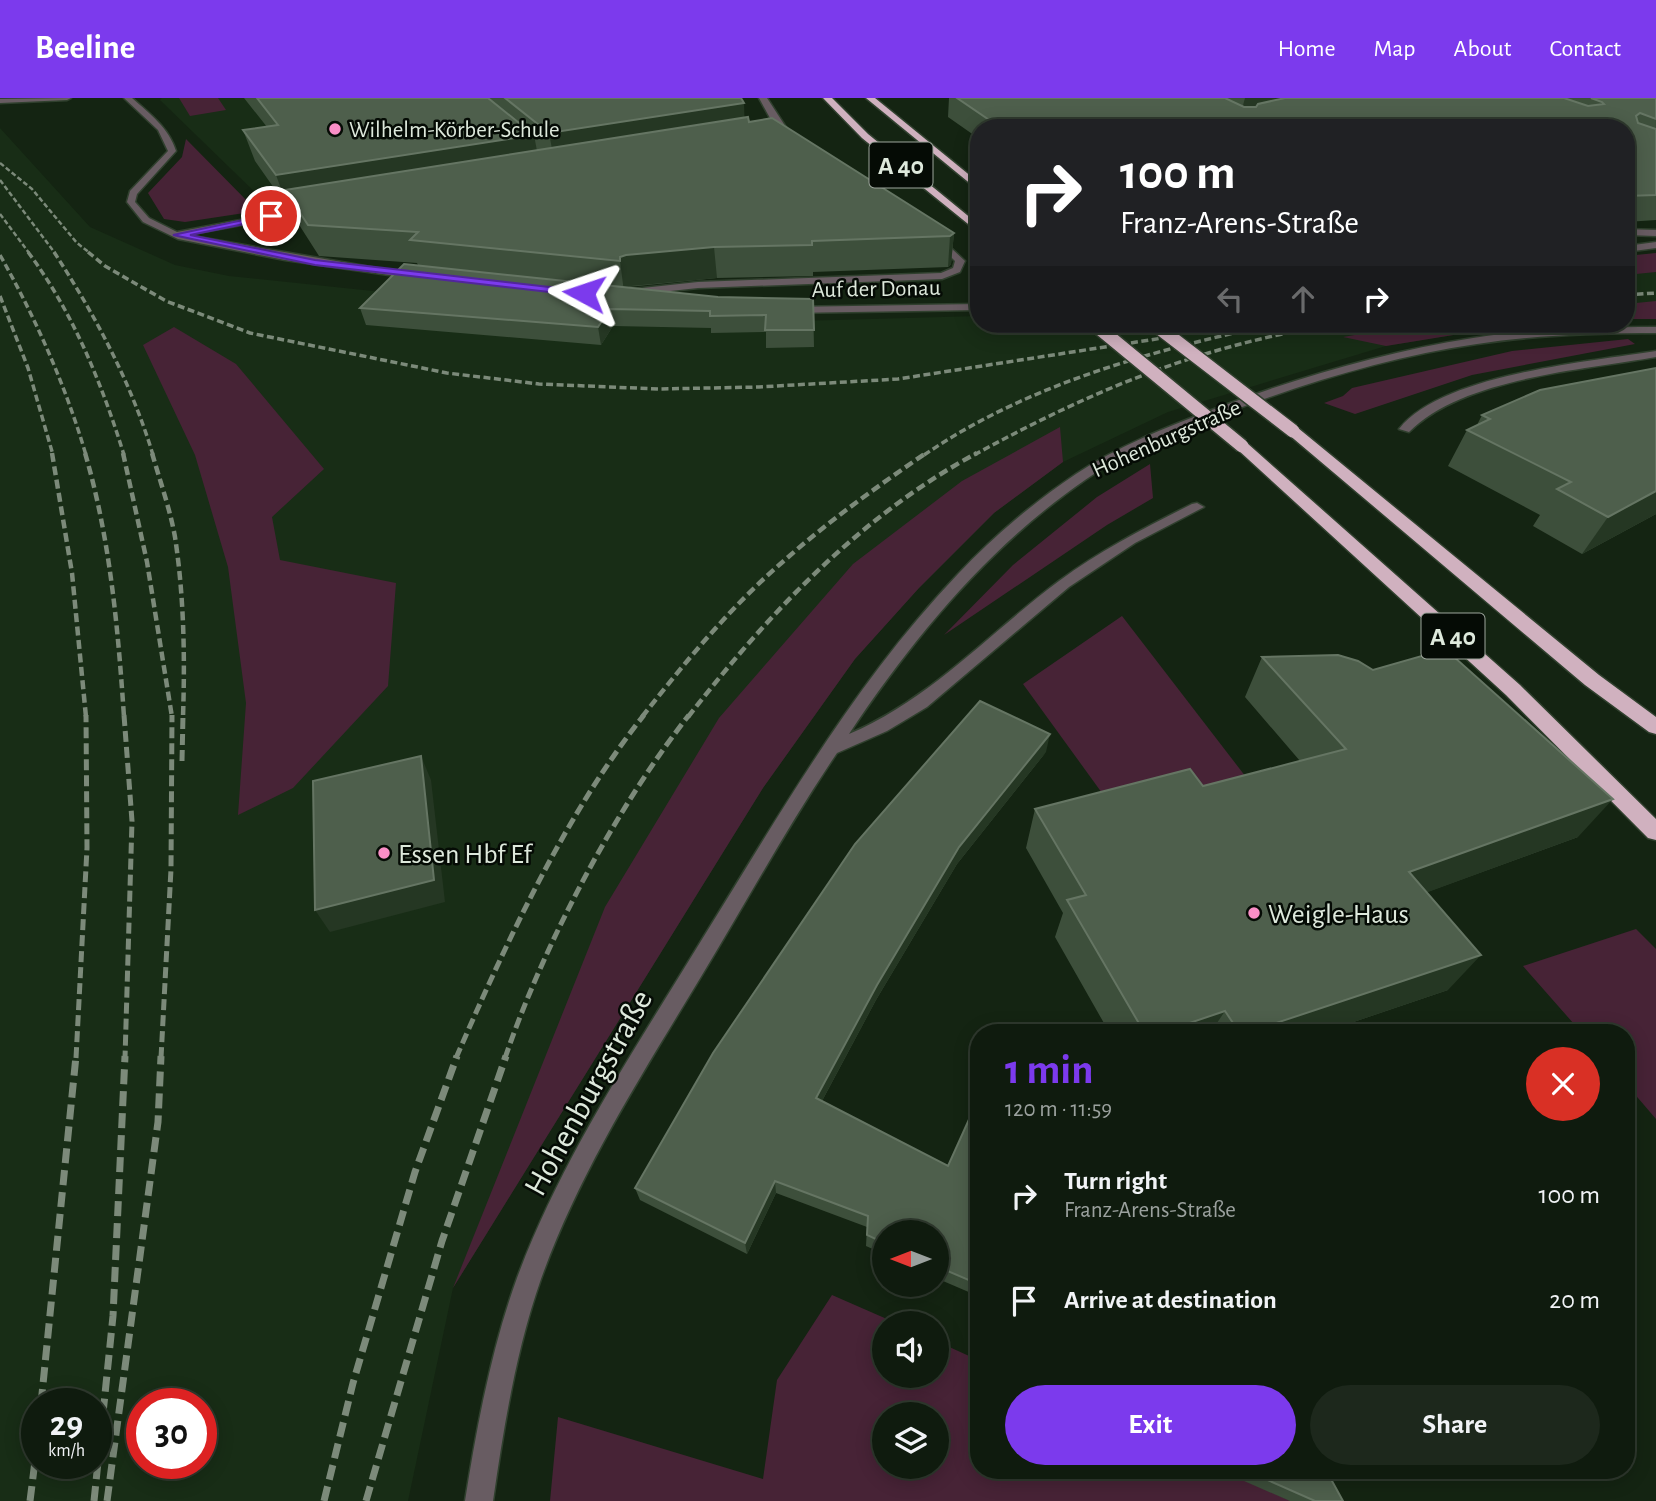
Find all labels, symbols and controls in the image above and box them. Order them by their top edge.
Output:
text: Beeline [35,32,135,65]
text: Home [1278,37,1336,61]
text: Map [1374,37,1416,61]
text: About [1454,37,1511,61]
text: Contact [1549,37,1621,61]
place label: Wilhelm-Körber-Schule [349,119,560,142]
marker: Wilhelm-Körber-Schule [327,121,343,137]
road number: A 40 [870,142,932,188]
icon: right [1005,147,1096,238]
text: 100 m [1120,149,1236,198]
pin [241,186,301,246]
icon: arrive [252,197,290,235]
text: Franz-Arens-Straße [1120,207,1359,239]
position arrow [547,256,621,330]
street label: Auf der Donau [811,277,941,302]
icon: left [1211,280,1249,318]
icon: ahead [1284,280,1322,318]
icon: right [1357,280,1395,318]
street label: Hohenburgstraße [1089,396,1244,482]
road number: A 40 [1422,614,1484,658]
place label: Essen Hbf Ef [398,841,533,869]
marker: Essen Hbf Ef [376,845,392,861]
place label: Weigle-Haus [1268,901,1409,929]
marker: Weigle-Haus [1246,905,1262,921]
street label: Hohenburgstraße [519,985,659,1202]
button: close [1526,1047,1600,1121]
text: 1 min [1005,1049,1094,1091]
text: 120 m · 11:59 [1005,1098,1112,1121]
text: Turn right [1064,1168,1167,1194]
icon: right [1005,1177,1043,1215]
text: 100 m [1539,1182,1600,1208]
text: Franz-Arens-Straße [1064,1199,1236,1222]
north arrow [872,1220,948,1297]
map controls [872,1220,949,1479]
icon: arrive [1005,1282,1043,1320]
text: Arrive at destination [1064,1287,1277,1313]
text: 20 m [1549,1287,1600,1313]
button: sound [872,1311,949,1388]
button: Exit [1005,1385,1296,1465]
button: Share [1310,1385,1600,1465]
speed limit sign: 30 [126,1388,217,1479]
button: layers [872,1402,949,1479]
text: 29 [50,1407,83,1442]
text: km/h [48,1442,85,1460]

